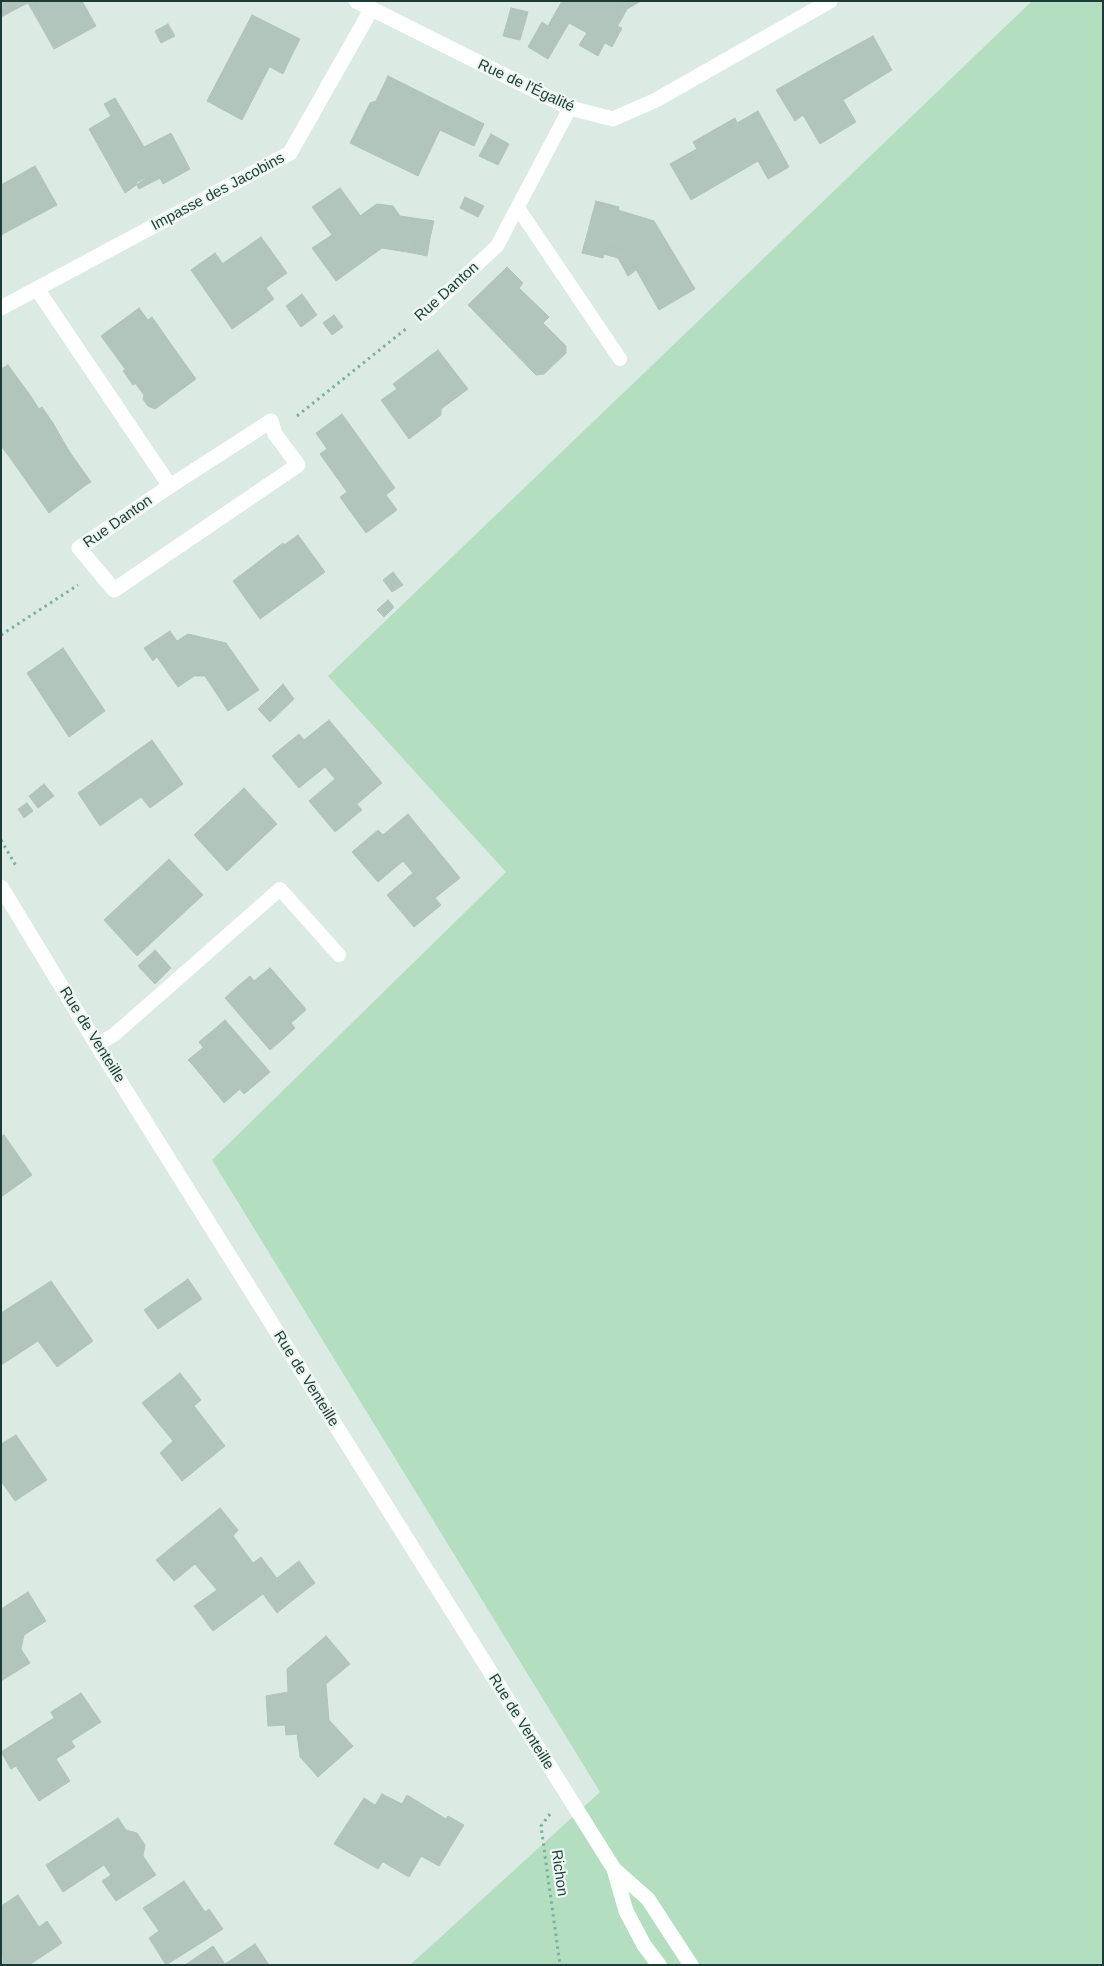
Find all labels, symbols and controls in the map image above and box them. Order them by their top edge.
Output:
street label: Rue de l'Égalité [475,56,577,116]
street label: Impasse des Jacobins [148,149,288,235]
street label: Rue Danton [411,259,483,325]
street label: Rue Danton [80,492,156,552]
street label: Rue de Venteille [55,984,129,1086]
street label: Rue de Venteille [269,1328,343,1430]
street label: Rue de Venteille [484,1671,558,1773]
street label: Richon [547,1849,571,1897]

